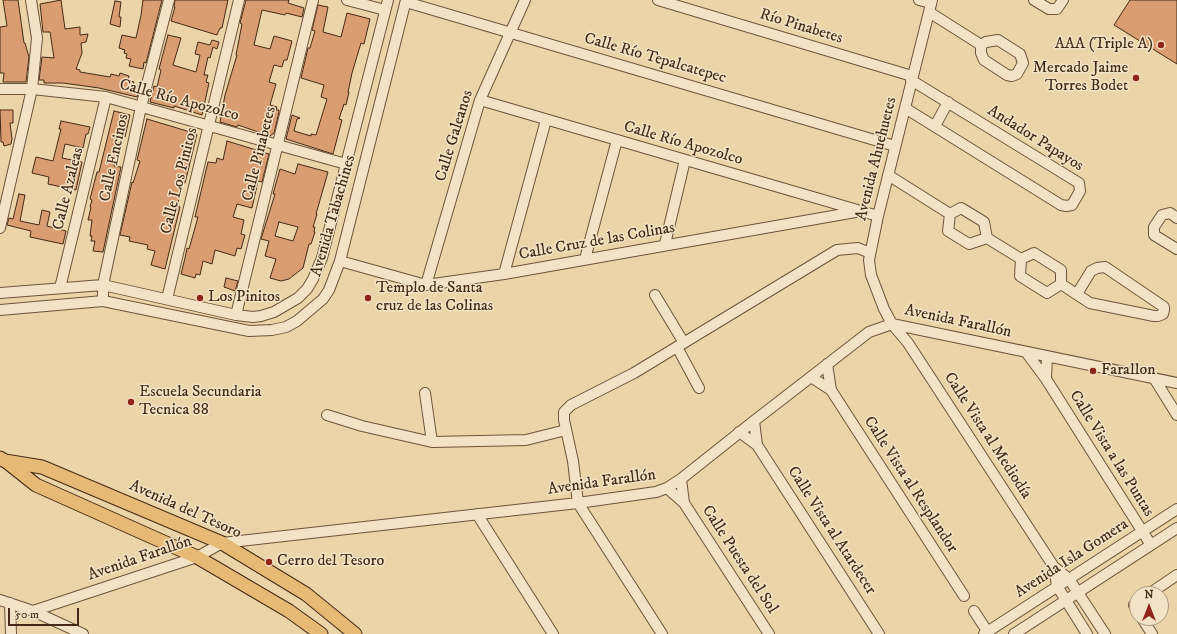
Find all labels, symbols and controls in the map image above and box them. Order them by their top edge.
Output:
street label: Río Pinabetes [757,5,845,49]
street label: Calle Río Tepalcatepec [582,30,728,88]
place label: AAA (Triple A) [1055,35,1153,55]
marker: AAA (Triple A) [1156,40,1166,50]
place label: Mercado Jaime Torres Bodet [1033,59,1128,97]
marker: Mercado Jaime Torres Bodet [1131,73,1141,83]
street label: Calle Río Apozolco [117,76,241,126]
street label: Calle Galeanos [432,88,478,184]
street label: Avenida Ahuehuetes [852,95,902,223]
street label: Andador Papayos [983,102,1087,176]
street label: Calle Pinabetes [239,105,281,203]
street label: Calle Encinos [96,112,134,204]
street label: Calle Río Apozolco [621,118,745,170]
street label: Calle Los Pinitos [157,126,203,236]
street label: Calle Azaleas [49,146,89,232]
street label: Avenida Tabachines [307,153,361,279]
street label: Calle Cruz de las Colinas [518,219,676,265]
place label: Templo de Santa cruz de las Colinas [376,279,493,317]
place label: Los Pinitos [208,288,280,308]
marker: Los Pinitos [195,293,205,303]
marker: Templo de Santa cruz de las Colinas [363,293,373,303]
street label: Avenida Farallón [903,301,1013,343]
place label: Farallon [1101,361,1156,381]
marker: Farallon [1088,366,1098,376]
street label: Calle Vista al Mediodía [939,369,1035,503]
place label: Escuela Secundaria Tecnica 88 [139,383,262,421]
street label: Calle Vista a las Puntas [1064,387,1158,521]
marker: Escuela Secundaria Tecnica 88 [126,397,136,407]
street label: Calle Vista al Resplandor [859,413,961,557]
street label: Calle Vista al Atardecer [782,463,880,599]
street label: Avenida Farallón [547,466,657,500]
street label: Avenida del Tesoro [126,477,244,543]
street label: Calle Puesta del Sol [697,502,781,618]
street label: Avenida Isla Gomera [1012,515,1132,603]
street label: Avenida Farallón [85,532,195,586]
place label: Cerro del Tesoro [277,552,384,572]
marker: Cerro del Tesoro [264,557,274,567]
north arrow [1129,586,1169,626]
text: N [1144,588,1154,602]
scale bar [10,600,81,626]
text: 50 m [15,607,39,622]

